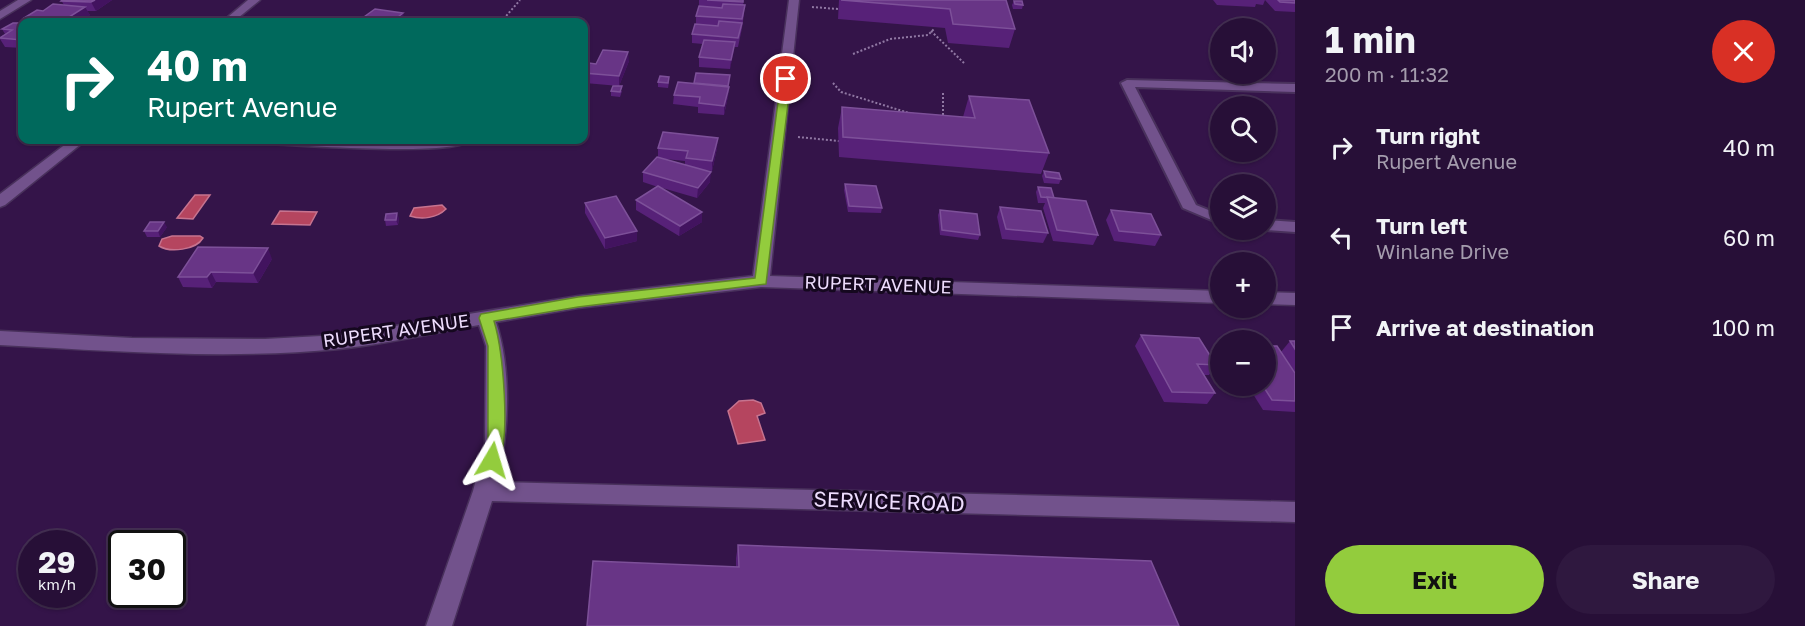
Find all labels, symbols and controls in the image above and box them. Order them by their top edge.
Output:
map controls [1210,18,1276,396]
button: sound [1210,18,1276,84]
text: 1 min [1325,18,1416,61]
button: close [1712,20,1775,83]
text: 40 m [147,40,248,90]
icon: right [48,42,126,120]
pin [760,53,811,104]
icon: arrive [769,62,802,95]
text: 200 m · 11:32 [1325,62,1449,86]
text: Rupert Avenue [147,91,337,123]
button: search [1210,96,1276,162]
text: Turn right [1376,122,1480,149]
icon: right [1325,131,1358,164]
text: 40 m [1723,134,1775,161]
text: Rupert Avenue [1376,149,1517,173]
button: layers [1210,174,1276,240]
text: Turn left [1376,212,1467,239]
icon: left [1325,221,1358,254]
text: 60 m [1723,224,1775,251]
text: Winlane Drive [1376,239,1509,263]
button: + [1210,252,1276,318]
street label: RUPERT AVENUE [804,270,952,298]
street label: RUPERT AVENUE [322,309,470,351]
icon: arrive [1325,311,1358,344]
text: Arrive at destination [1376,314,1594,341]
text: 100 m [1712,314,1775,341]
button: − [1210,330,1276,396]
position arrow [460,428,524,492]
street label: SERVICE ROAD [813,485,965,517]
speed limit sign: 30 [108,530,186,608]
text: 29 [38,544,76,580]
button: Exit [1325,545,1544,614]
button: Share [1556,545,1775,614]
text: km/h [38,575,76,593]

